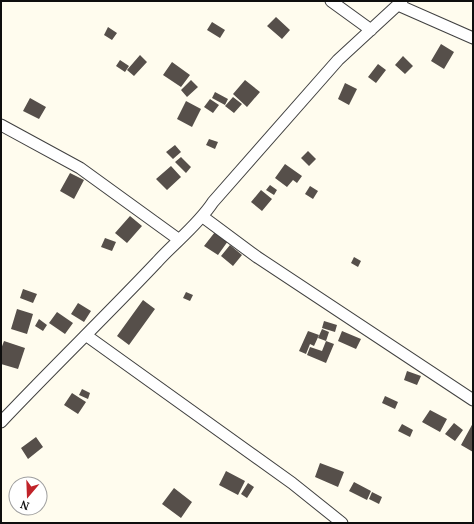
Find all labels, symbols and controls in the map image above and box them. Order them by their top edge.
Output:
north arrow [8,476,48,516]
text: N [18,497,31,513]

